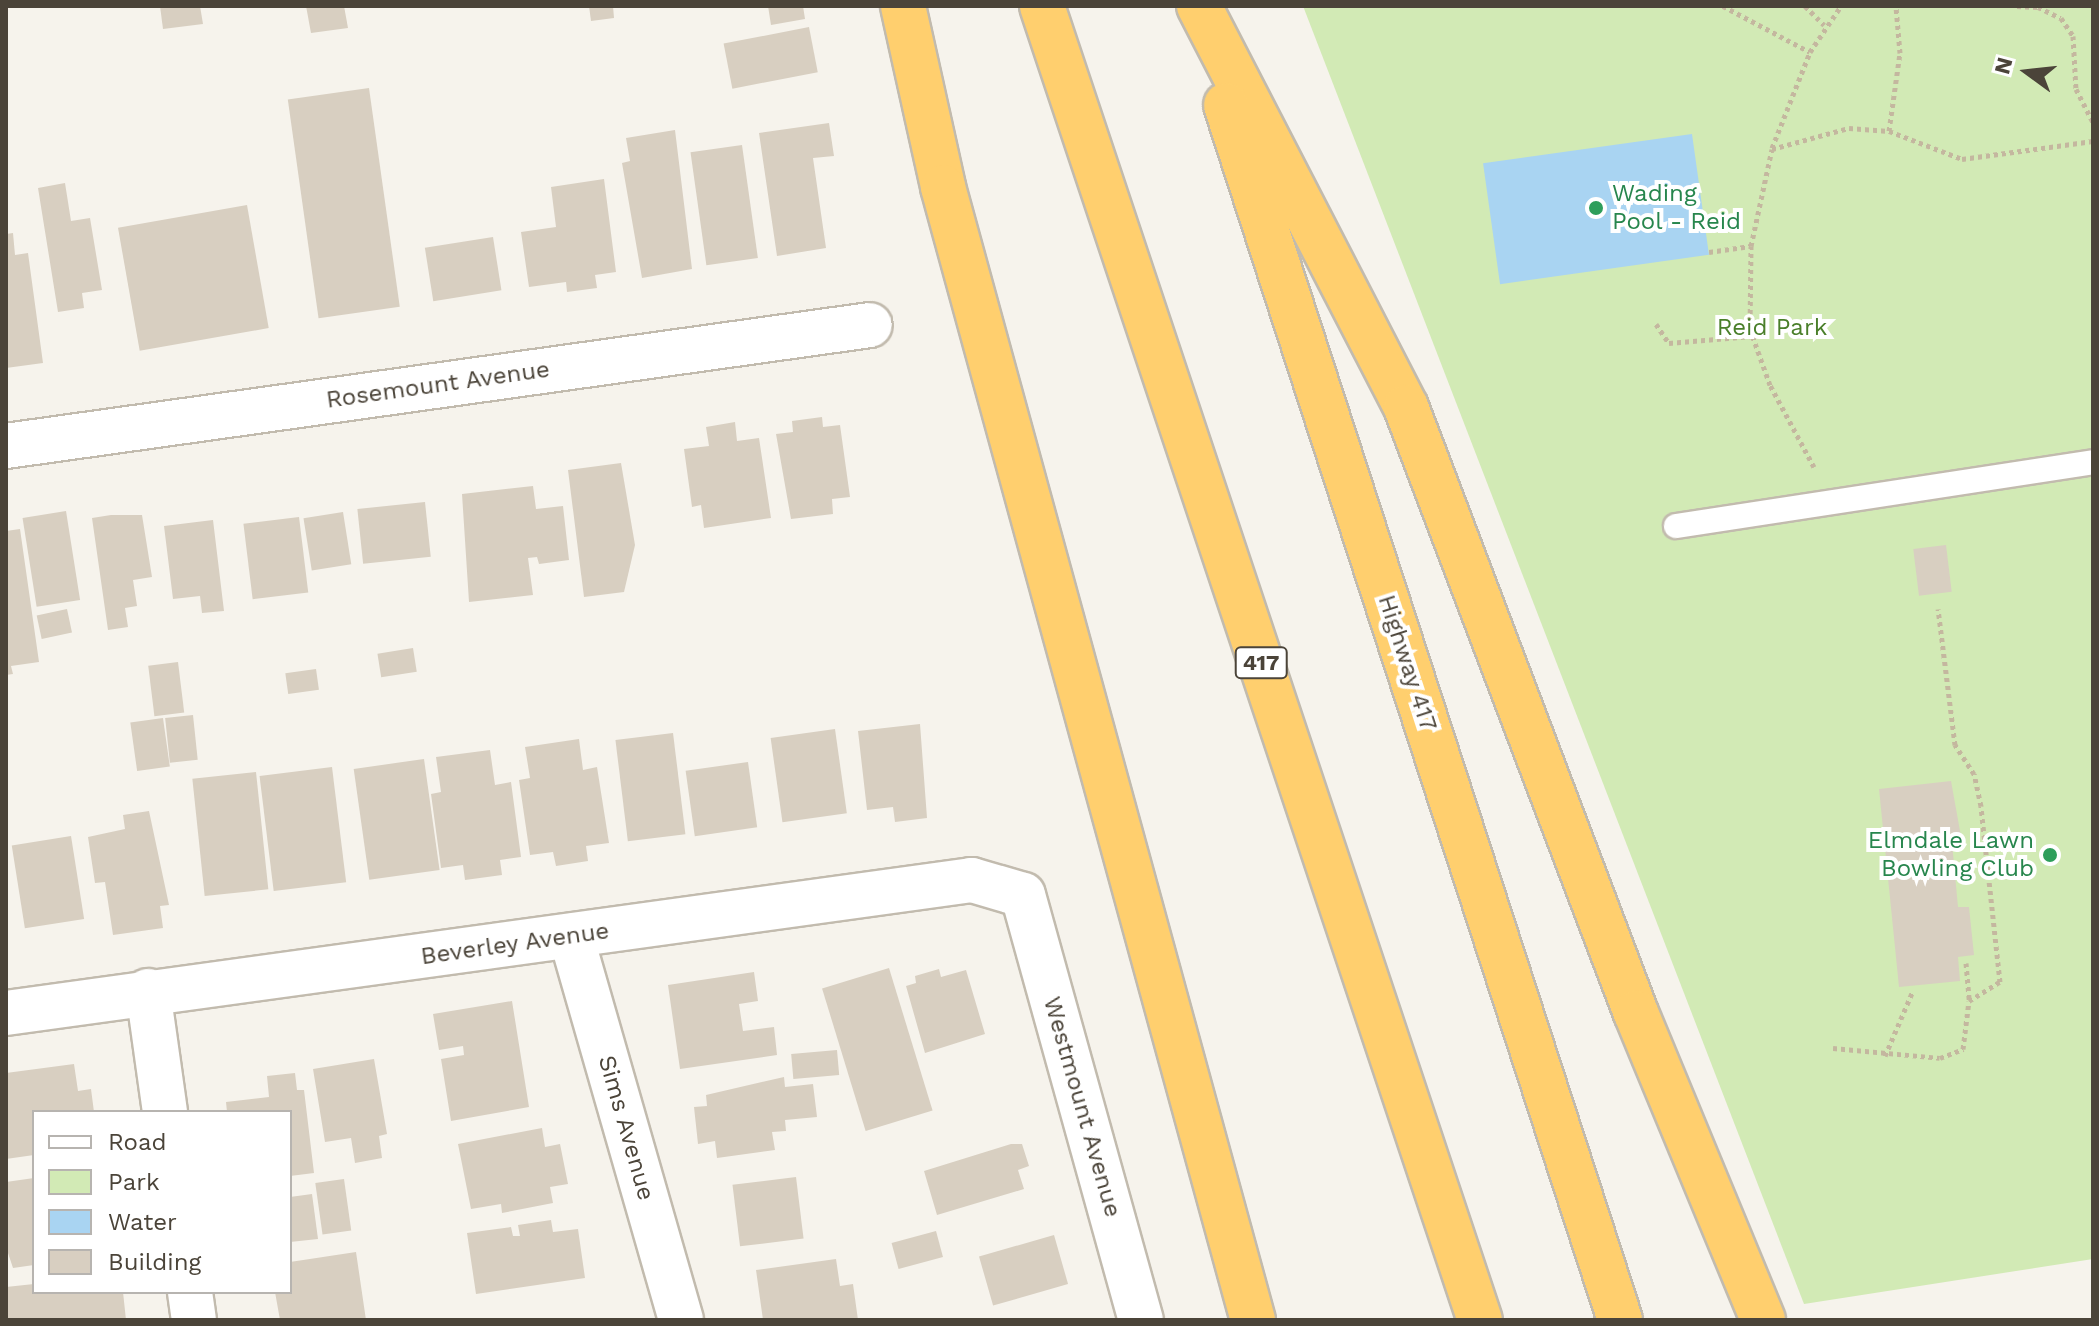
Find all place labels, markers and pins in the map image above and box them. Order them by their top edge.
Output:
place label: Wading Pool - Reid [1612,180,1742,236]
marker: Wading Pool - Reid [1587,199,1605,217]
place label: Elmdale Lawn Bowling Club [1868,827,2034,883]
marker: Elmdale Lawn Bowling Club [2041,846,2059,864]

